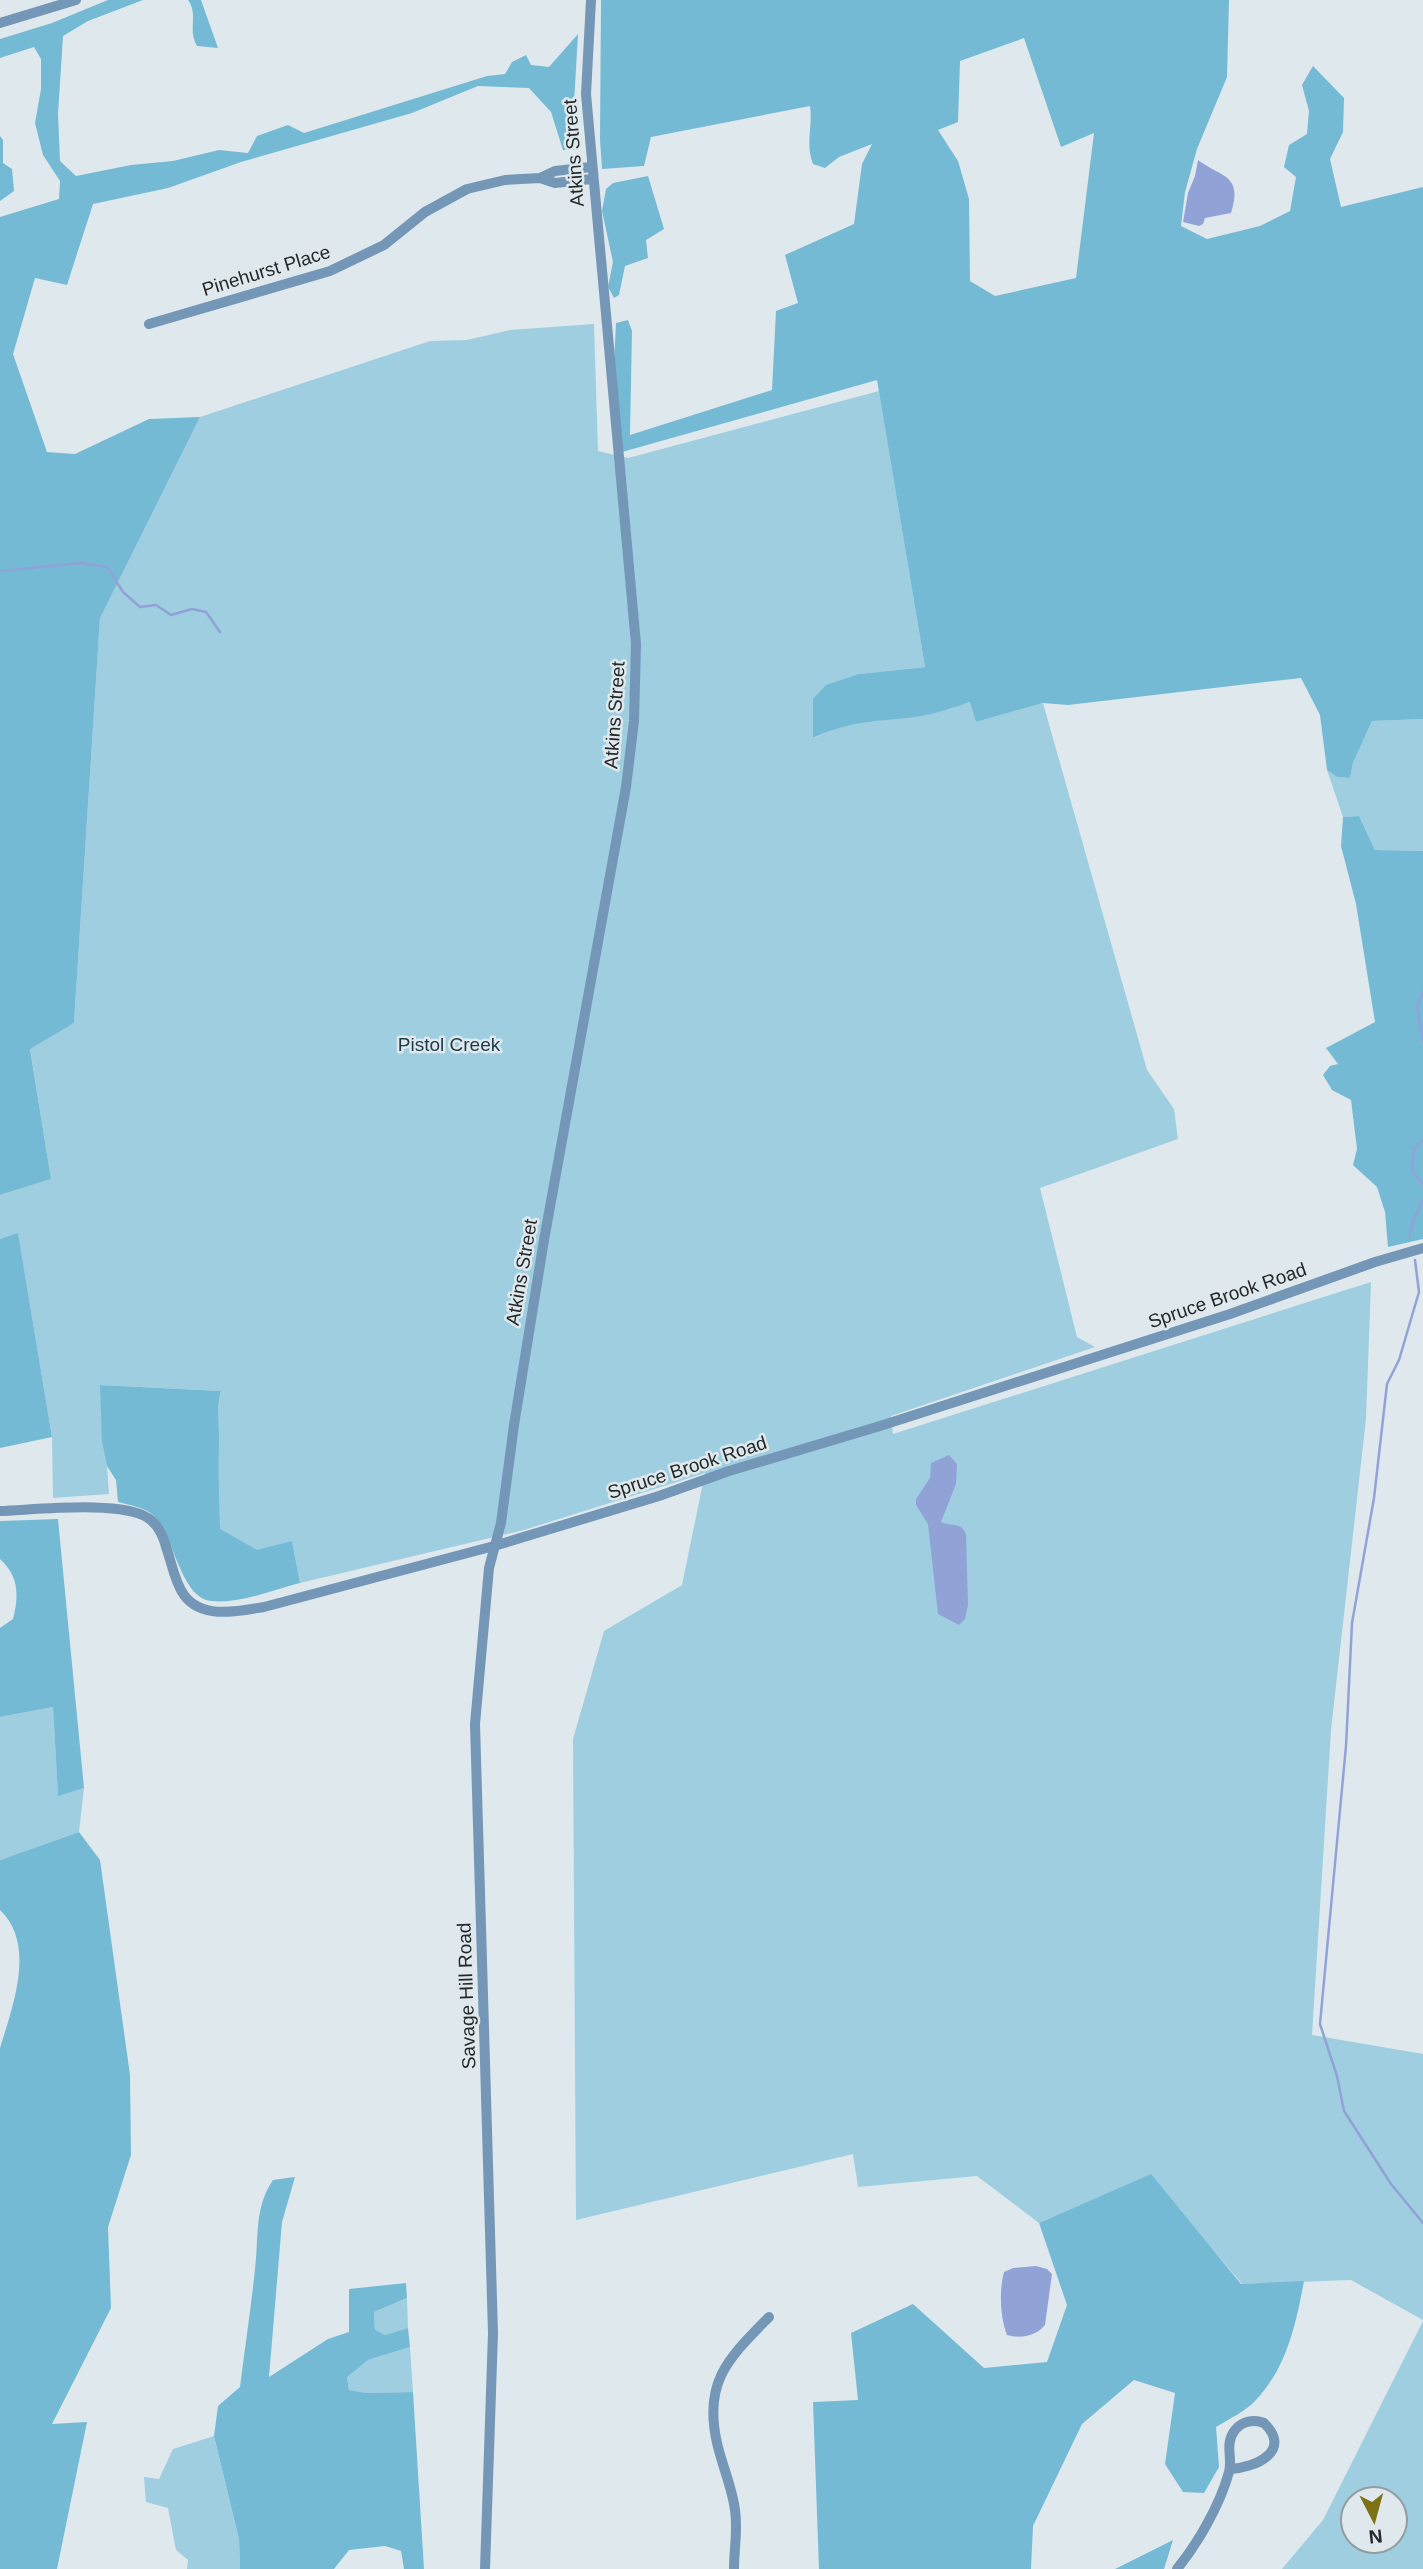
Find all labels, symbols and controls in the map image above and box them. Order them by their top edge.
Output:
street label: Atkins Street [559,98,588,207]
street label: Pinehurst Place [199,241,333,300]
street label: Atkins Street [600,660,629,769]
park label: Pistol Creek [398,1034,501,1055]
street label: Atkins Street [502,1217,541,1327]
street label: Spruce Brook Road [1145,1259,1309,1332]
street label: Spruce Brook Road [605,1432,769,1503]
street label: Savage Hill Road [453,1922,480,2070]
north arrow [1339,2485,1409,2555]
text: N [1368,2525,1384,2548]

